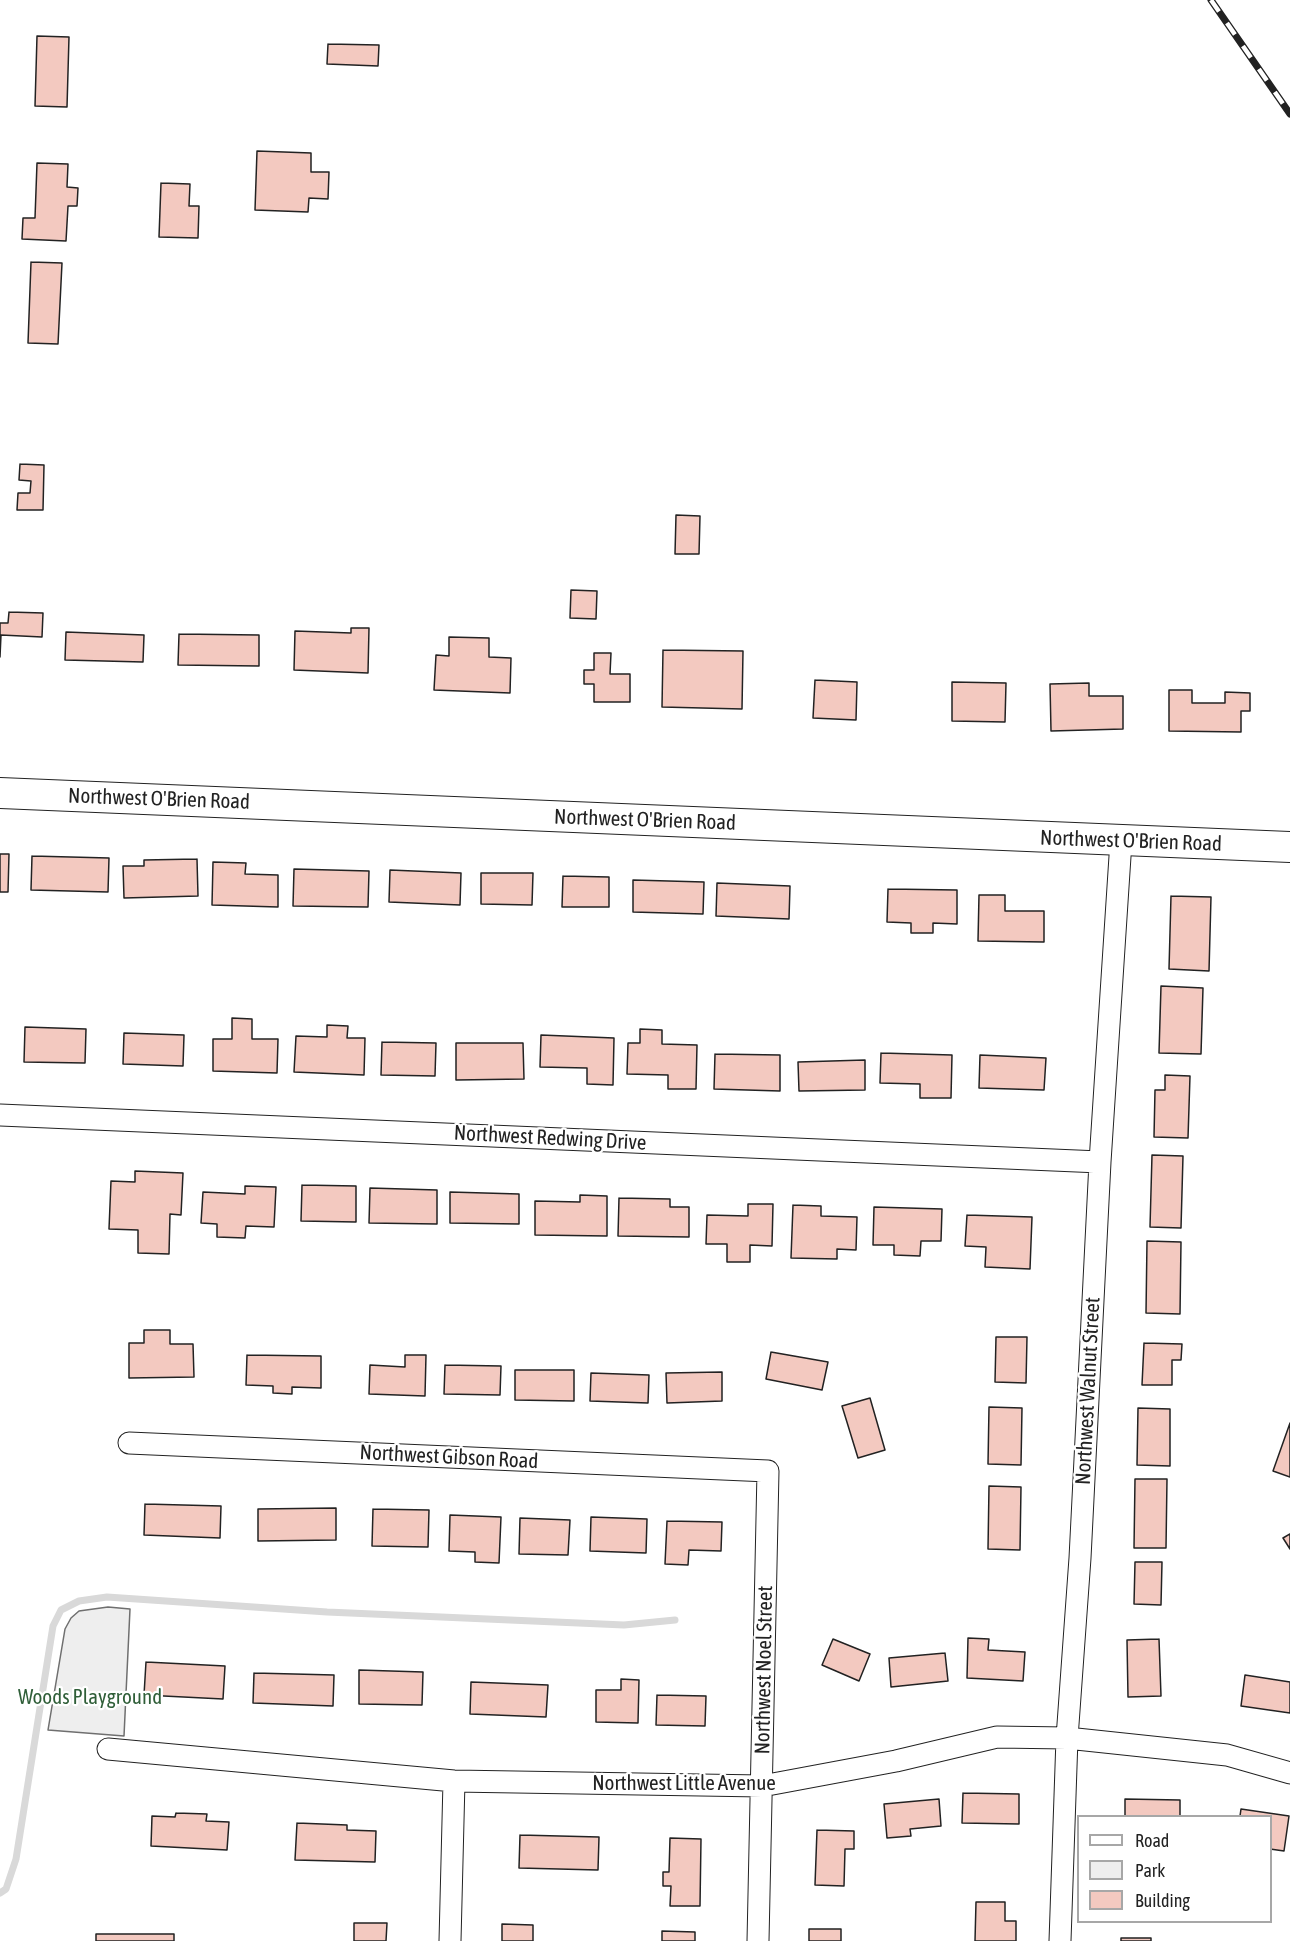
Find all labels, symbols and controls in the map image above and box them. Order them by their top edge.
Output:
street label: Northwest O'Brien Road [68,783,250,815]
street label: Northwest O'Brien Road [554,804,736,836]
street label: Northwest O'Brien Road [1040,825,1222,857]
street label: Northwest Redwing Drive [453,1120,647,1156]
street label: Northwest Walnut Street [1070,1297,1106,1485]
street label: Northwest Gibson Road [359,1440,539,1474]
street label: Northwest Noel Street [750,1585,778,1755]
park label: Woods Playground [18,1684,162,1710]
street label: Northwest Little Avenue [592,1770,776,1796]
legend [1077,1815,1272,1923]
text: Road [1135,1830,1169,1851]
text: Park [1135,1860,1165,1881]
text: Building [1135,1890,1190,1911]

